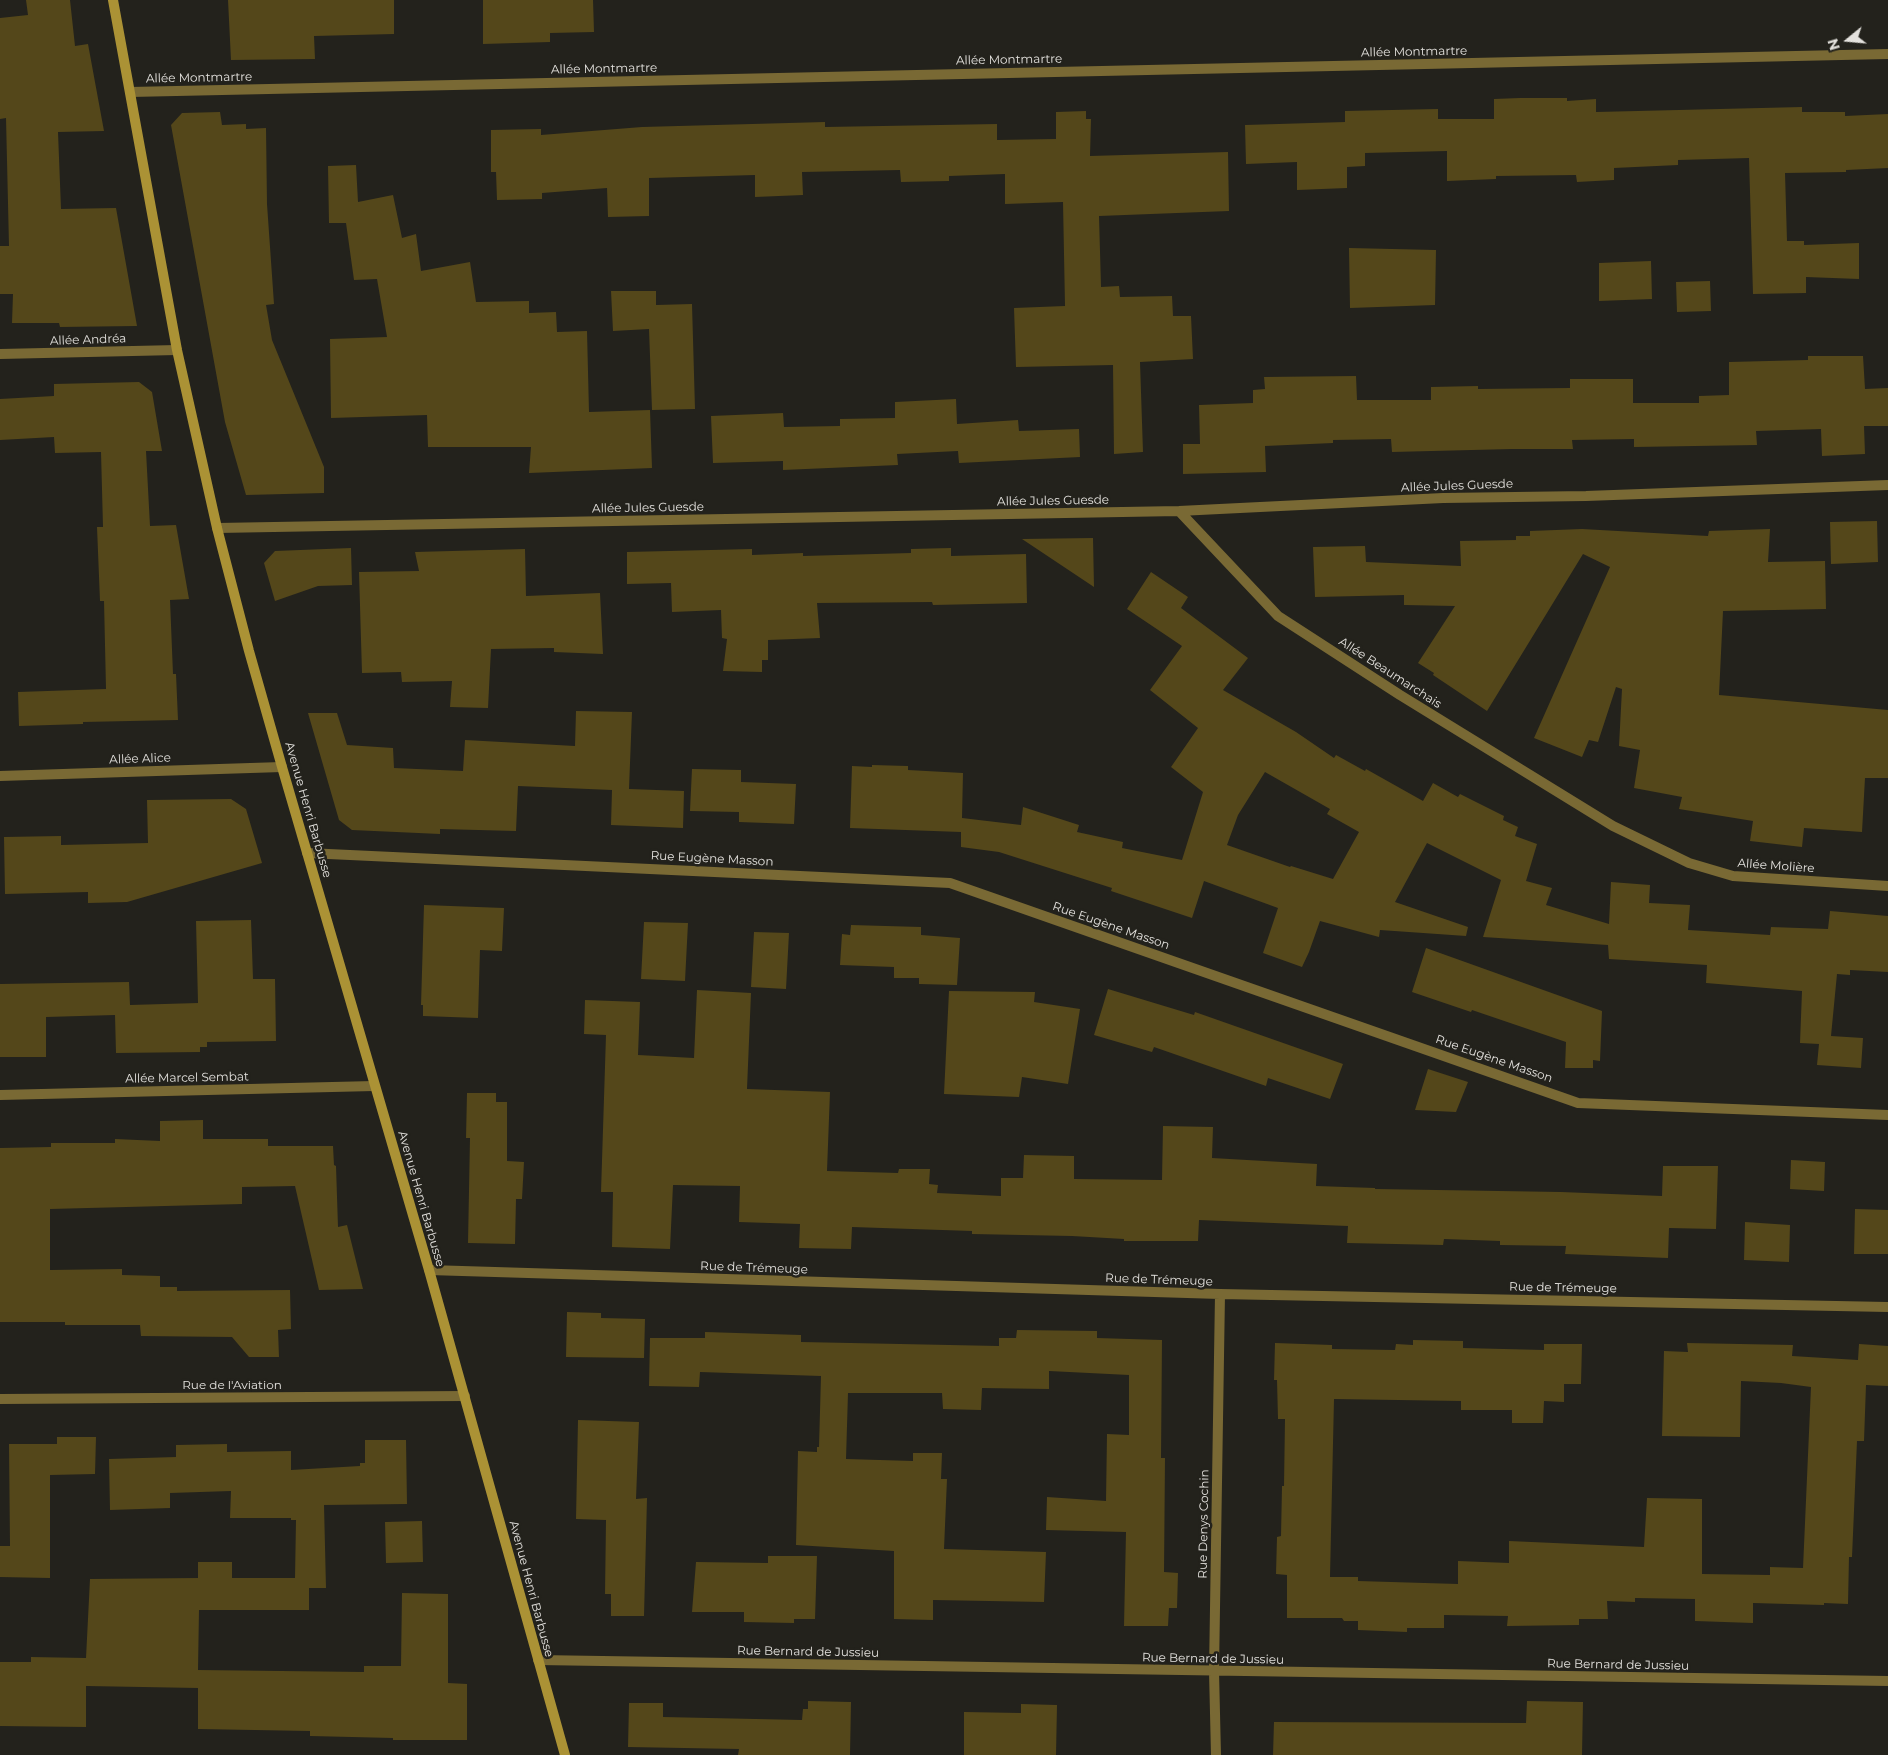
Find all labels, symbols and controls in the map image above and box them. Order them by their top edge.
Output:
north arrow [1823,15,1873,65]
text: N [1823,36,1844,52]
street label: Allée Montmartre [1361,44,1467,60]
street label: Allée Montmartre [956,52,1062,68]
street label: Allée Montmartre [551,61,657,77]
street label: Allée Montmartre [146,70,252,86]
street label: Allée Andréa [50,331,126,349]
street label: Allée Jules Guesde [1401,477,1513,495]
street label: Allée Jules Guesde [997,493,1109,509]
street label: Allée Jules Guesde [592,500,704,516]
street label: Allée Beaumarchais [1336,634,1444,712]
street label: Avenue Henri Barbusse [282,740,334,880]
street label: Allée Alice [109,751,171,767]
street label: Rue Eugène Masson [650,849,774,869]
street label: Allée Molière [1737,856,1815,876]
street label: Rue Eugène Masson [1051,899,1171,953]
street label: Rue Eugène Masson [1434,1032,1554,1086]
street label: Allée Marcel Sembat [125,1070,249,1086]
street label: Avenue Henri Barbusse [395,1129,447,1269]
street label: Rue de Trémeuge [700,1259,808,1277]
street label: Rue de Trémeuge [1105,1271,1213,1289]
street label: Rue de Trémeuge [1509,1280,1617,1296]
street label: Rue de l'Aviation [182,1378,282,1392]
street label: Rue Denys Cochin [1196,1469,1212,1579]
street label: Avenue Henri Barbusse [506,1519,556,1659]
street label: Rue Bernard de Jussieu [737,1644,879,1660]
street label: Rue Bernard de Jussieu [1142,1651,1284,1667]
street label: Rue Bernard de Jussieu [1547,1657,1689,1673]

